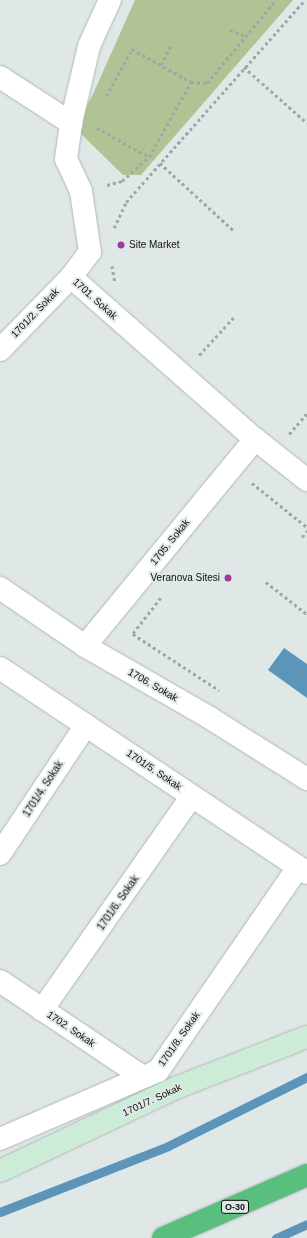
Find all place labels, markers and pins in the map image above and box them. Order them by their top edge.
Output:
place label: Site Market [129,239,180,251]
marker: Site Market [116,240,126,250]
place label: Veranova Sitesi [151,572,220,584]
marker: Veranova Sitesi [223,573,233,583]

